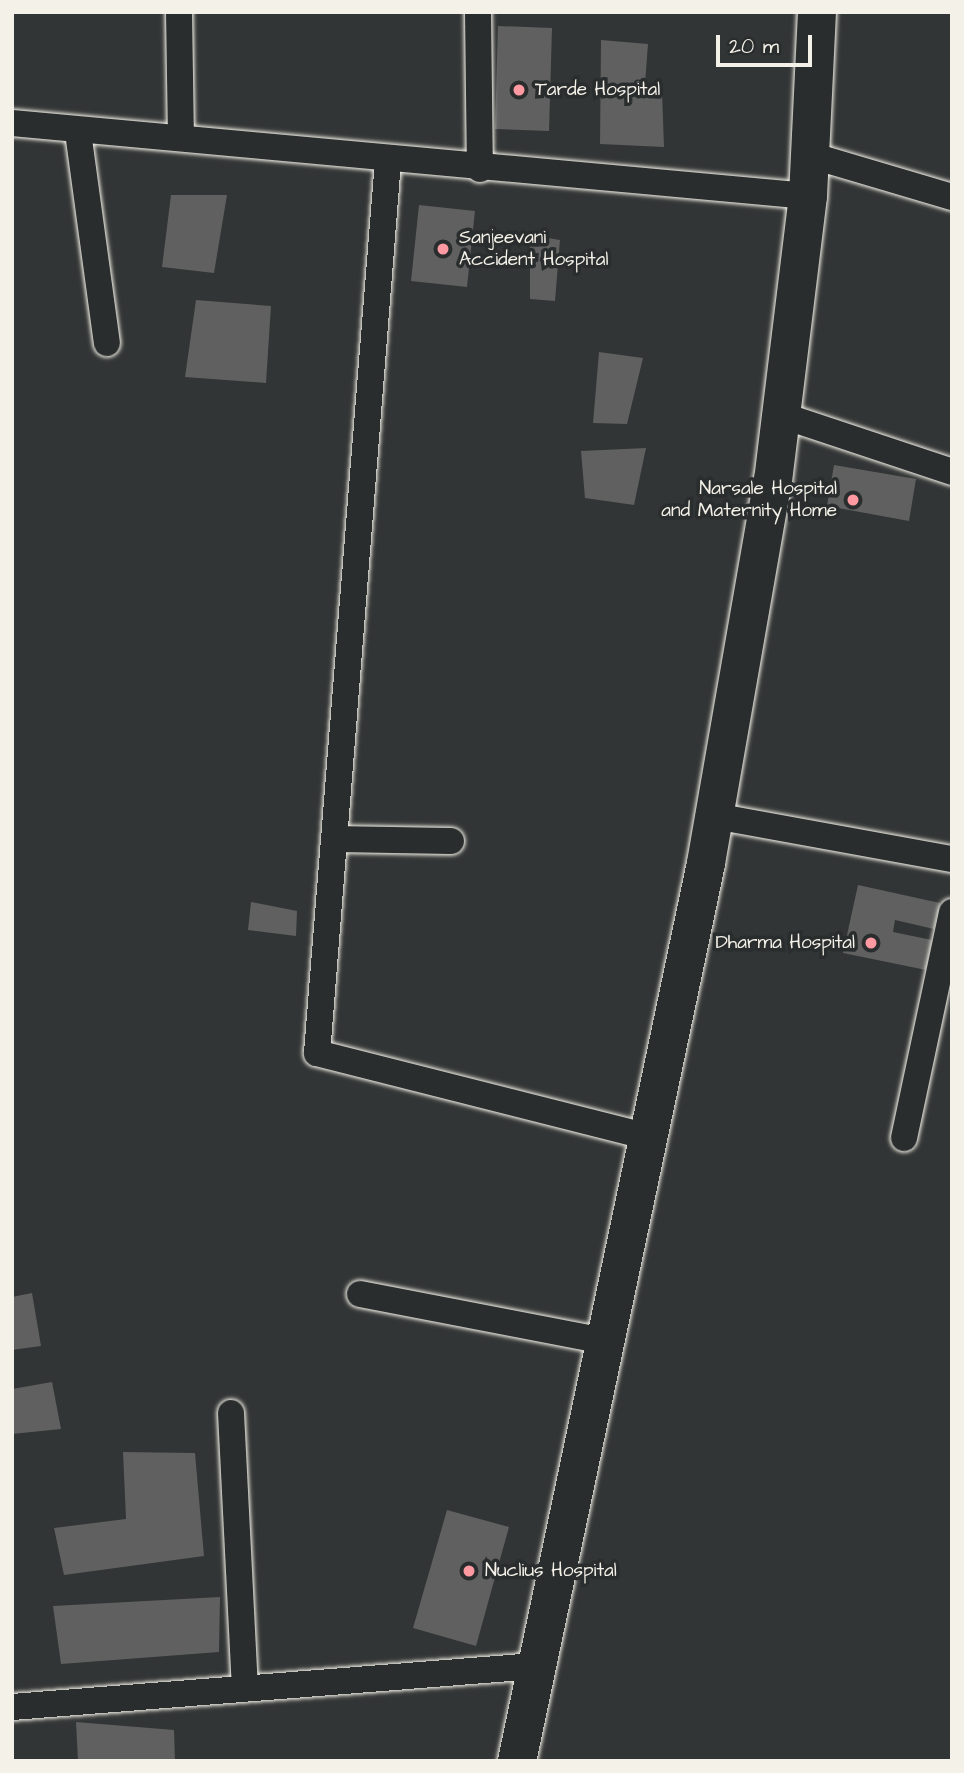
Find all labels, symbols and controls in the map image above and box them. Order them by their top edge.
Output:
scale bar [719,21,815,65]
text: 20 m [729,32,779,61]
place label: Tarde Hospital [535,79,660,101]
marker: Tarde Hospital [509,80,529,100]
place label: Sanjeevani Accident Hospital [459,227,608,271]
marker: Sanjeevani Accident Hospital [433,239,453,259]
place label: Narsale Hospital and Maternity Home [661,478,837,522]
marker: Narsale Hospital and Maternity Home [843,490,863,510]
place label: Dharma Hospital [716,932,855,954]
marker: Dharma Hospital [861,933,881,953]
place label: Nuclius Hospital [485,1560,617,1582]
marker: Nuclius Hospital [459,1561,479,1581]

